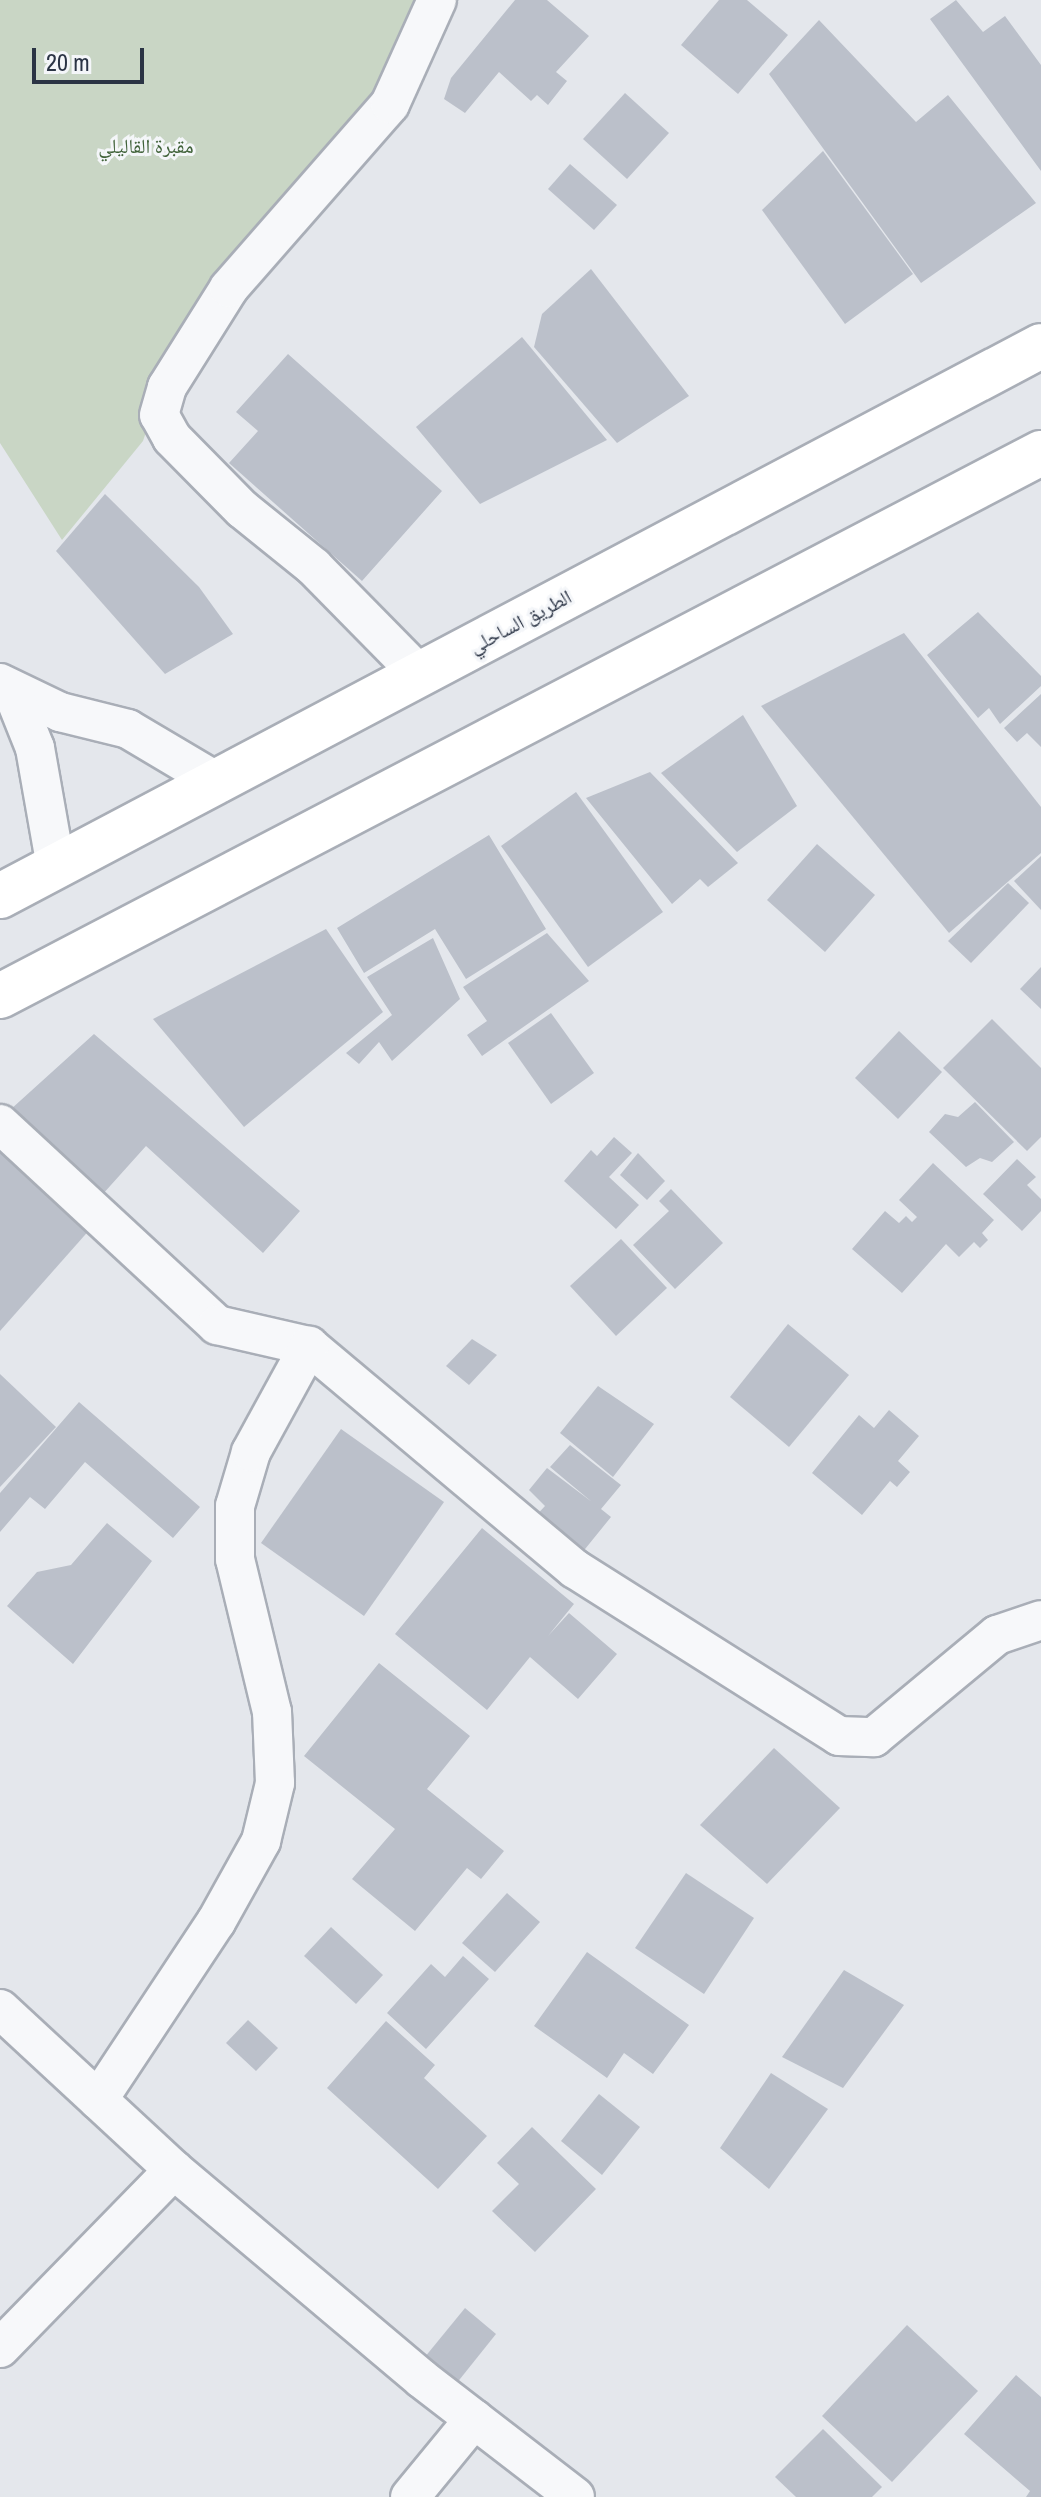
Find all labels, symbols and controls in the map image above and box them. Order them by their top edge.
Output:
scale bar [36,32,148,82]
text: 20 m [46,46,90,78]
park label: مقبرة القاليلي [98,133,194,157]
street label: الطريق الساحلي [465,584,575,658]

